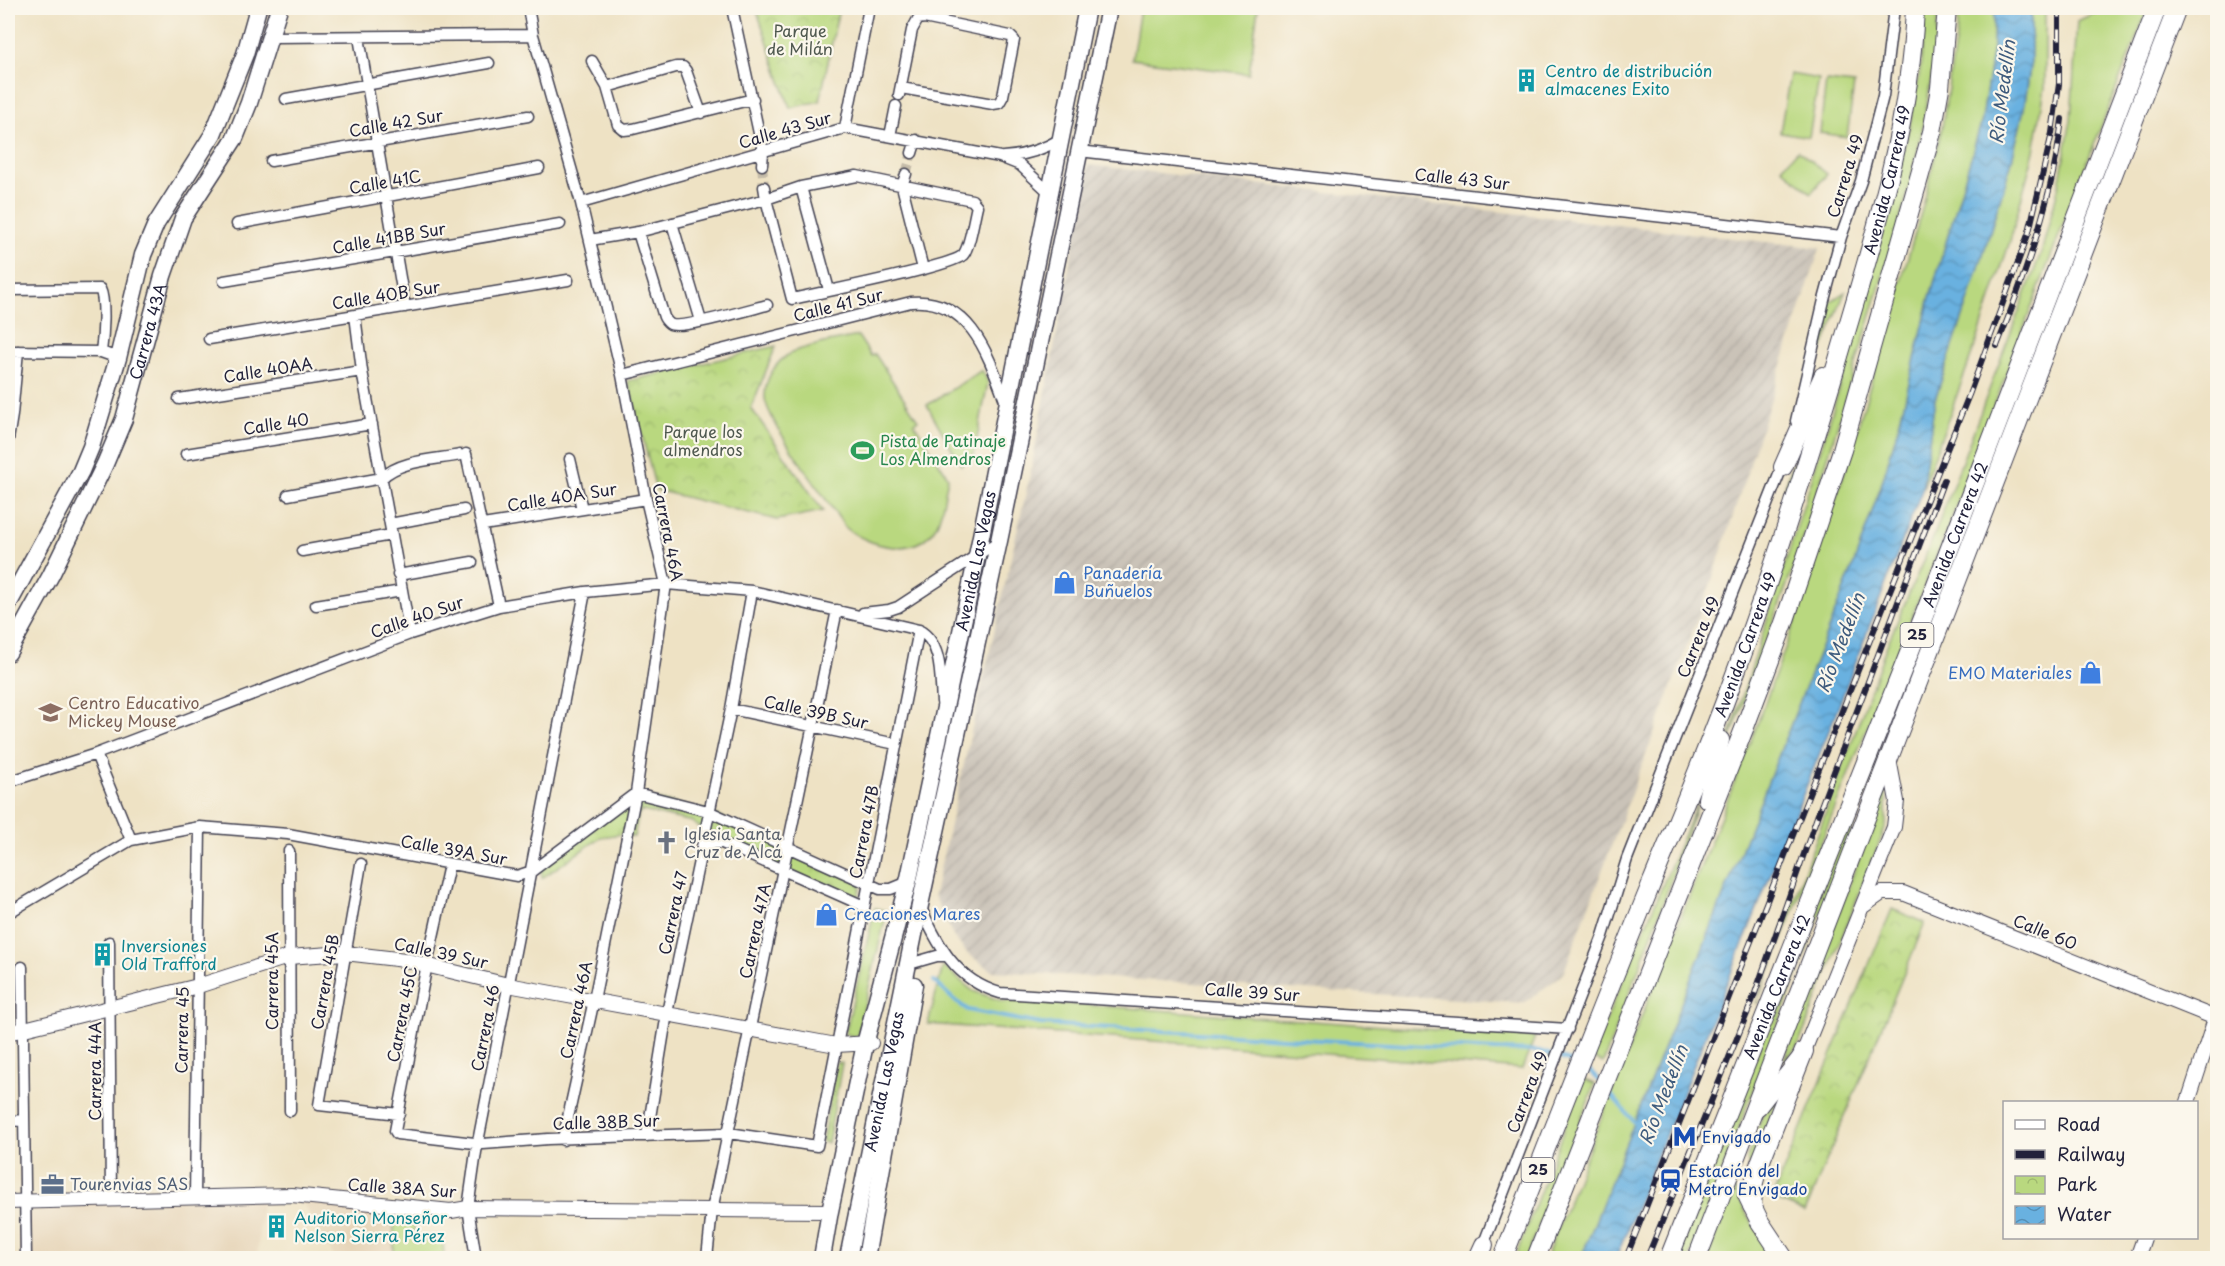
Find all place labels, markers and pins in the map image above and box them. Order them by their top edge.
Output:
place label: Centro de distribución almacenes Exito [1545,58,1712,100]
building icon: Centro de distribución almacenes Exito [1514,67,1540,93]
place label: Pista de Patinaje Los Almendros [880,428,1006,470]
sports icon: Pista de Patinaje Los Almendros [849,437,875,463]
place label: Panadería Buñuelos [1083,560,1162,602]
shop icon: Panadería Buñuelos [1052,569,1078,595]
place label: EMO Materiales [1948,660,2072,684]
shop icon: EMO Materiales [2077,660,2103,686]
place label: Centro Educativo Mickey Mouse [68,690,200,732]
school or university icon: Centro Educativo Mickey Mouse [37,699,63,725]
place label: Iglesia Santa Cruz de Alcá [684,821,782,863]
church icon: Iglesia Santa Cruz de Alcá [653,830,679,856]
shop icon: Creaciones Mares [813,901,839,927]
place label: Creaciones Mares [844,901,980,925]
place label: Inversiones Old Trafford [121,933,217,975]
building icon: Inversiones Old Trafford [90,942,116,968]
metro station icon: Envigado [1671,1124,1697,1150]
place label: Envigado [1702,1124,1771,1148]
place label: Estación del Metro Envigado [1688,1158,1807,1200]
station icon: Estación del Metro Envigado [1657,1167,1683,1193]
office icon: Tourenvias SAS [39,1171,65,1197]
place label: Tourenvias SAS [70,1171,188,1195]
place label: Auditorio Monseñor Nelson Sierra Pérez [294,1205,448,1247]
building icon: Auditorio Monseñor Nelson Sierra Pérez [263,1214,289,1240]

